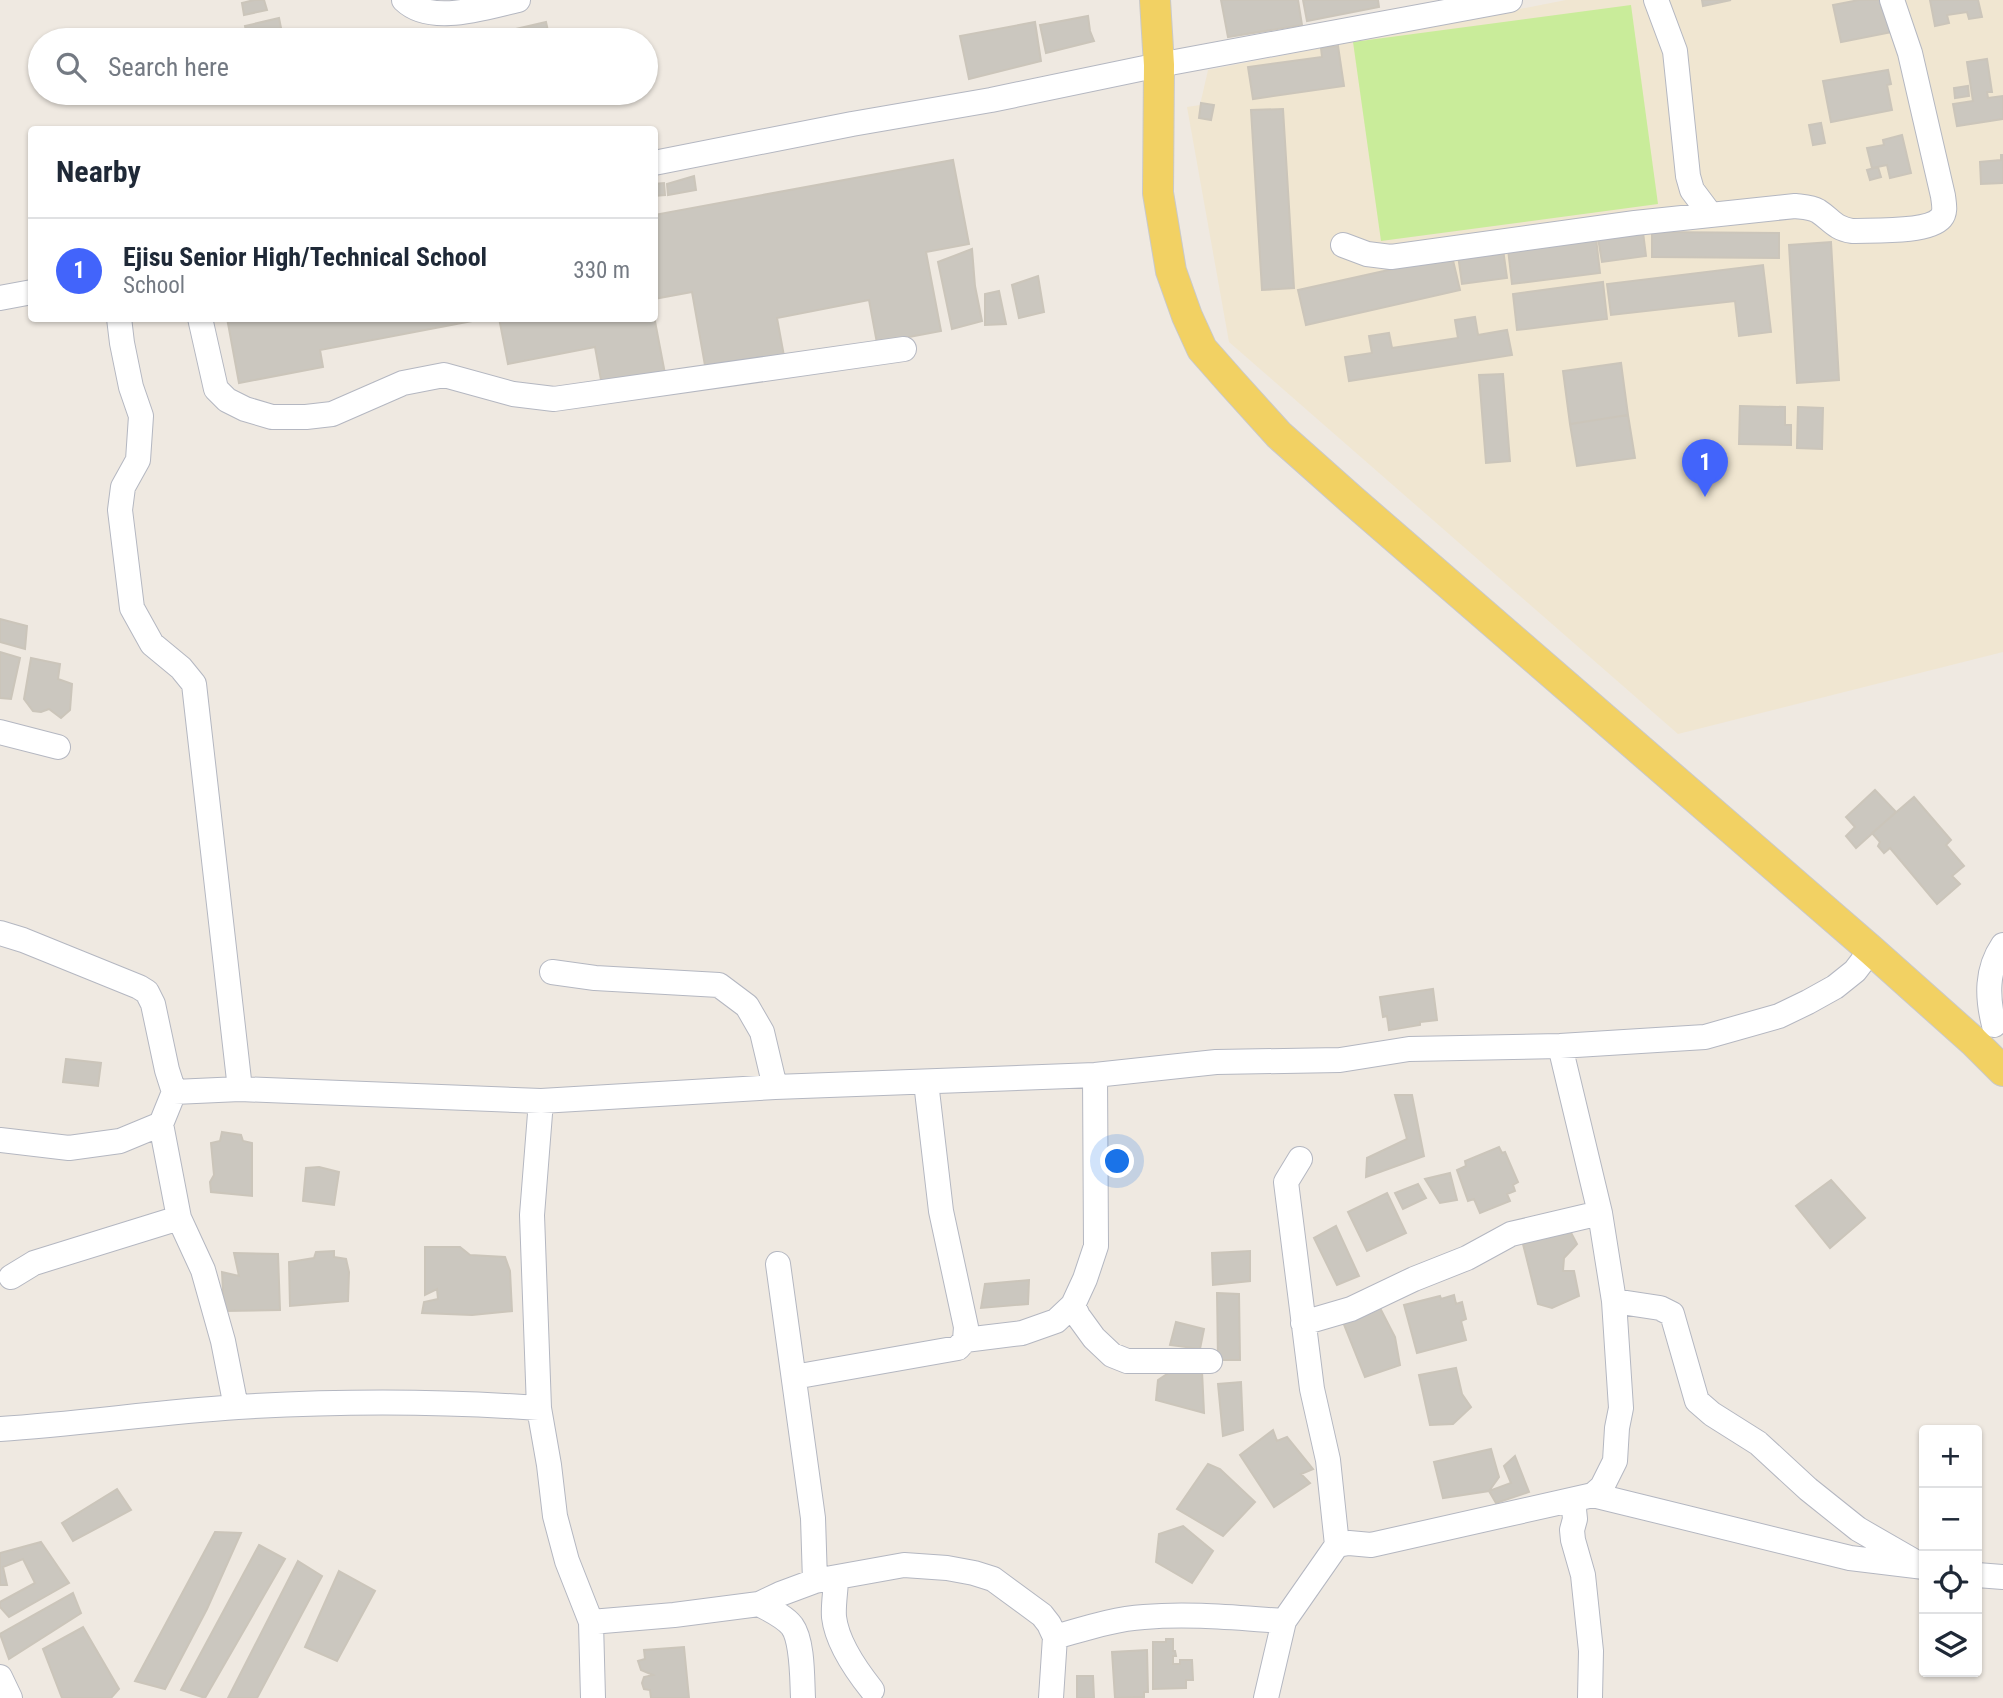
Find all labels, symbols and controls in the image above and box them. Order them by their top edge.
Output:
search box [28,28,658,105]
icon: search [52,48,90,86]
text: Search here [108,52,229,82]
text: Nearby [56,154,141,189]
text: Ejisu Senior High/Technical School [123,242,487,272]
text: 1 [73,257,85,284]
text: 330 m [573,257,630,284]
text: School [123,272,185,299]
pin: 1 [1682,439,1728,497]
your location [1100,1144,1134,1178]
map controls [1919,1425,1982,1677]
button: + [1919,1425,1982,1488]
button: − [1919,1488,1982,1551]
button: locate [1919,1551,1982,1614]
button: layers [1919,1614,1982,1677]

